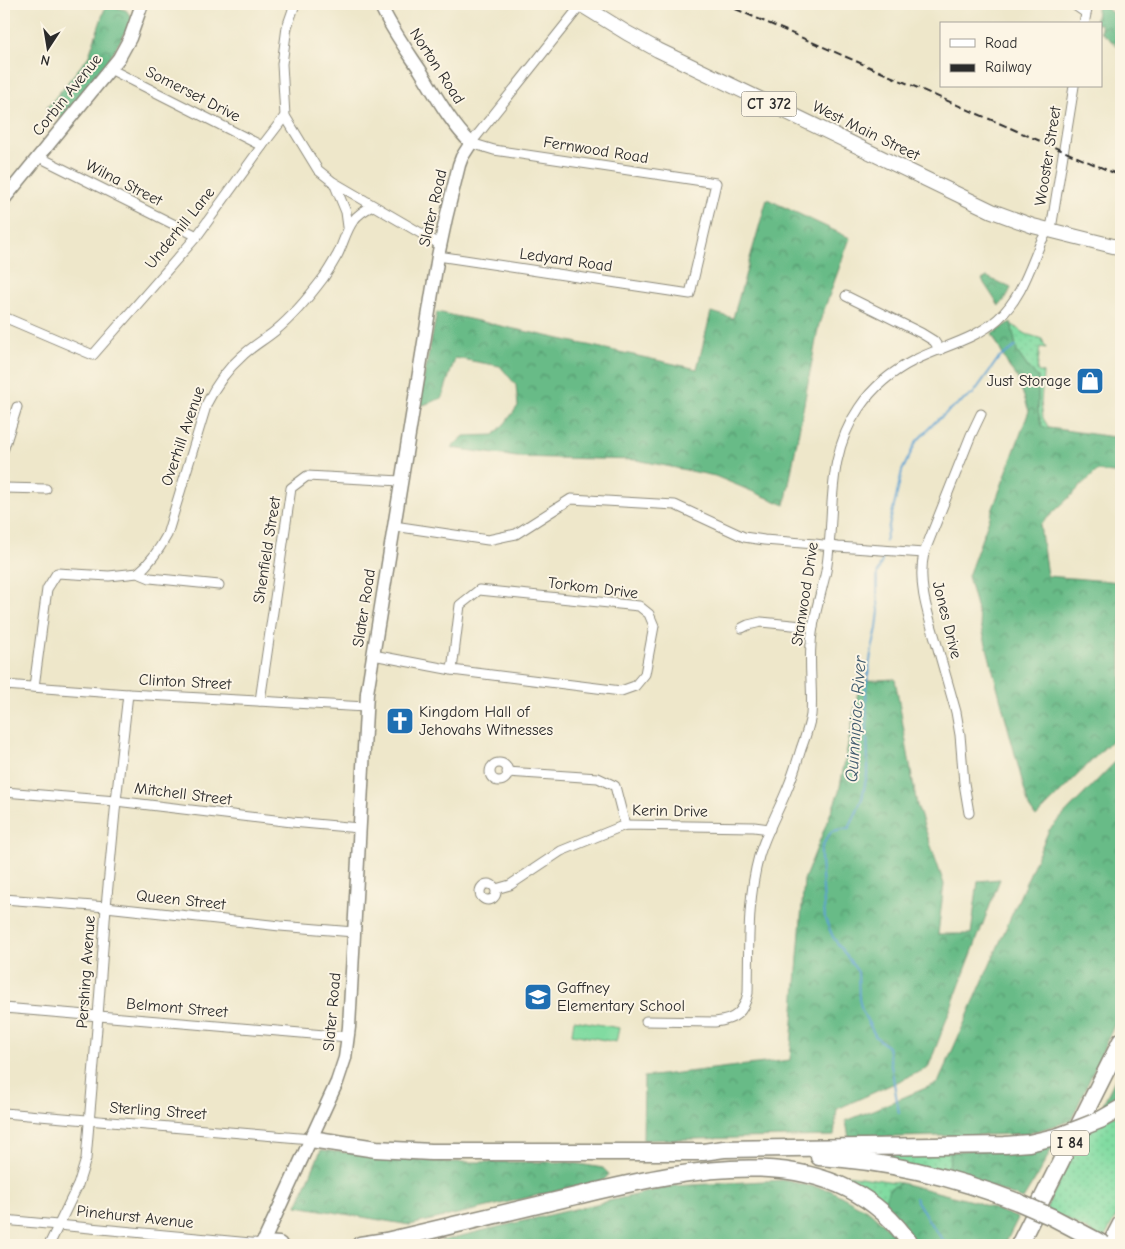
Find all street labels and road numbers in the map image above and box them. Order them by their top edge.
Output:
street label: Norton Road [406,25,468,107]
street label: Corbin Avenue [29,51,105,139]
street label: Somerset Drive [143,62,243,126]
road number: CT 372 [742,92,796,116]
street label: West Main Street [810,97,923,165]
street label: Wooster Street [1031,104,1065,207]
street label: Fernwood Road [542,133,650,167]
street label: Wilna Street [83,156,166,210]
street label: Slater Road [415,168,451,248]
street label: Underhill Lane [141,183,219,273]
street label: Ledyard Road [518,245,614,275]
street label: Overhill Avenue [158,384,208,488]
street label: Shenfield Street [250,495,284,605]
street label: Stanwood Drive [788,541,822,647]
street label: Slater Road [349,568,379,648]
street label: Torkom Drive [547,574,639,602]
street label: Jones Drive [929,579,965,661]
street label: Clinton Street [138,671,232,693]
street label: Mitchell Street [133,779,233,809]
street label: Kerin Drive [632,801,708,821]
street label: Queen Street [135,886,227,914]
street label: Pershing Avenue [73,915,99,1029]
street label: Slater Road [320,972,344,1052]
street label: Belmont Street [125,995,229,1021]
street label: Sterling Street [109,1099,208,1123]
road number: I 84 [1051,1130,1089,1156]
street label: Pinehurst Avenue [75,1202,195,1232]

